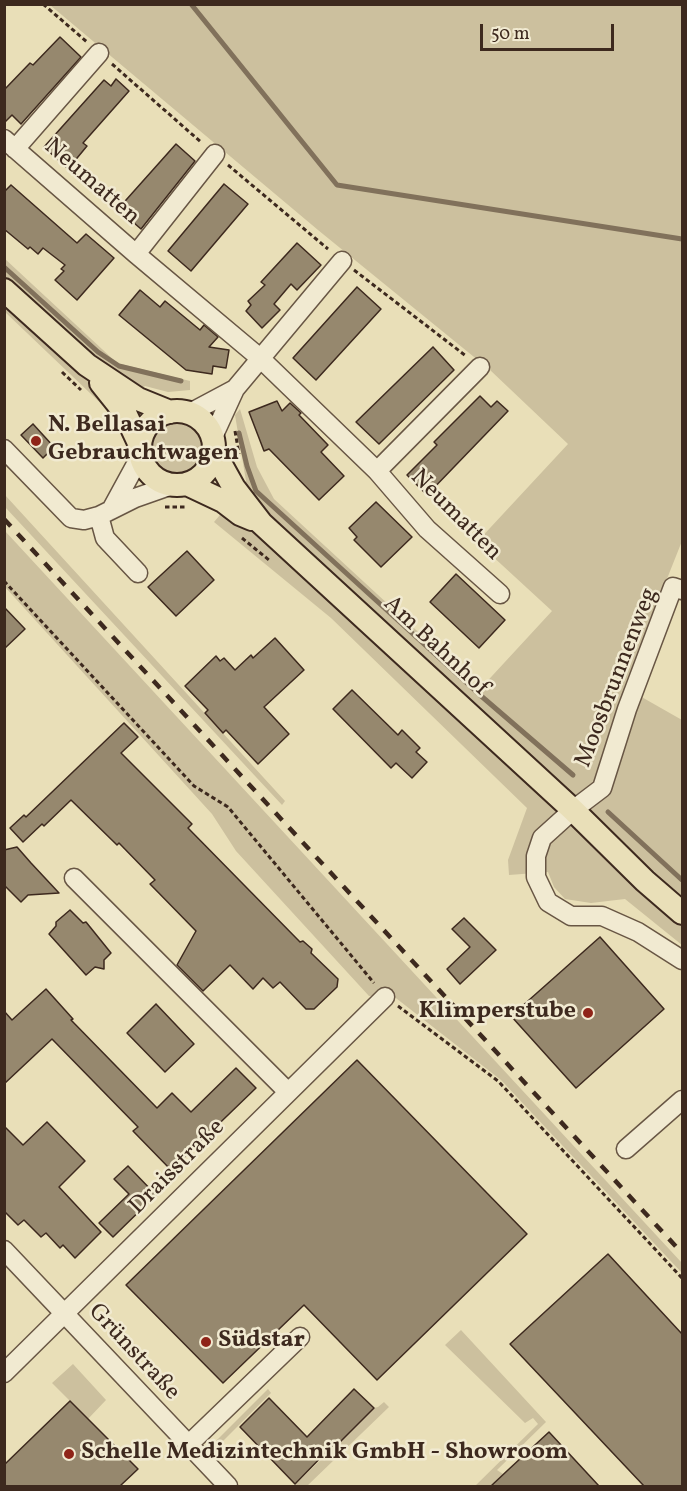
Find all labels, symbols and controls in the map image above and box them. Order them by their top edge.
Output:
scale bar [483,12,616,50]
text: 50 m [491,22,530,47]
street label: Neumatten [37,134,145,232]
place label: N. Bellasai Gebrauchtwagen [48,413,239,469]
marker: N. Bellasai Gebrauchtwagen [29,434,43,448]
street label: Neumatten [403,464,507,568]
street label: Moosbrunnenweg [571,584,665,772]
street label: Am Bahnhof [376,591,494,703]
place label: Klimperstube [419,999,576,1027]
marker: Klimperstube [581,1006,595,1020]
street label: Draisstraße [124,1114,232,1222]
street label: Grünstraße [81,1299,185,1407]
place label: Südstar [218,1328,305,1356]
marker: Südstar [199,1335,213,1349]
place label: Schelle Medizintechnik GmbH - Showroom [81,1440,568,1468]
marker: Schelle Medizintechnik GmbH - Showroom [62,1447,76,1461]

